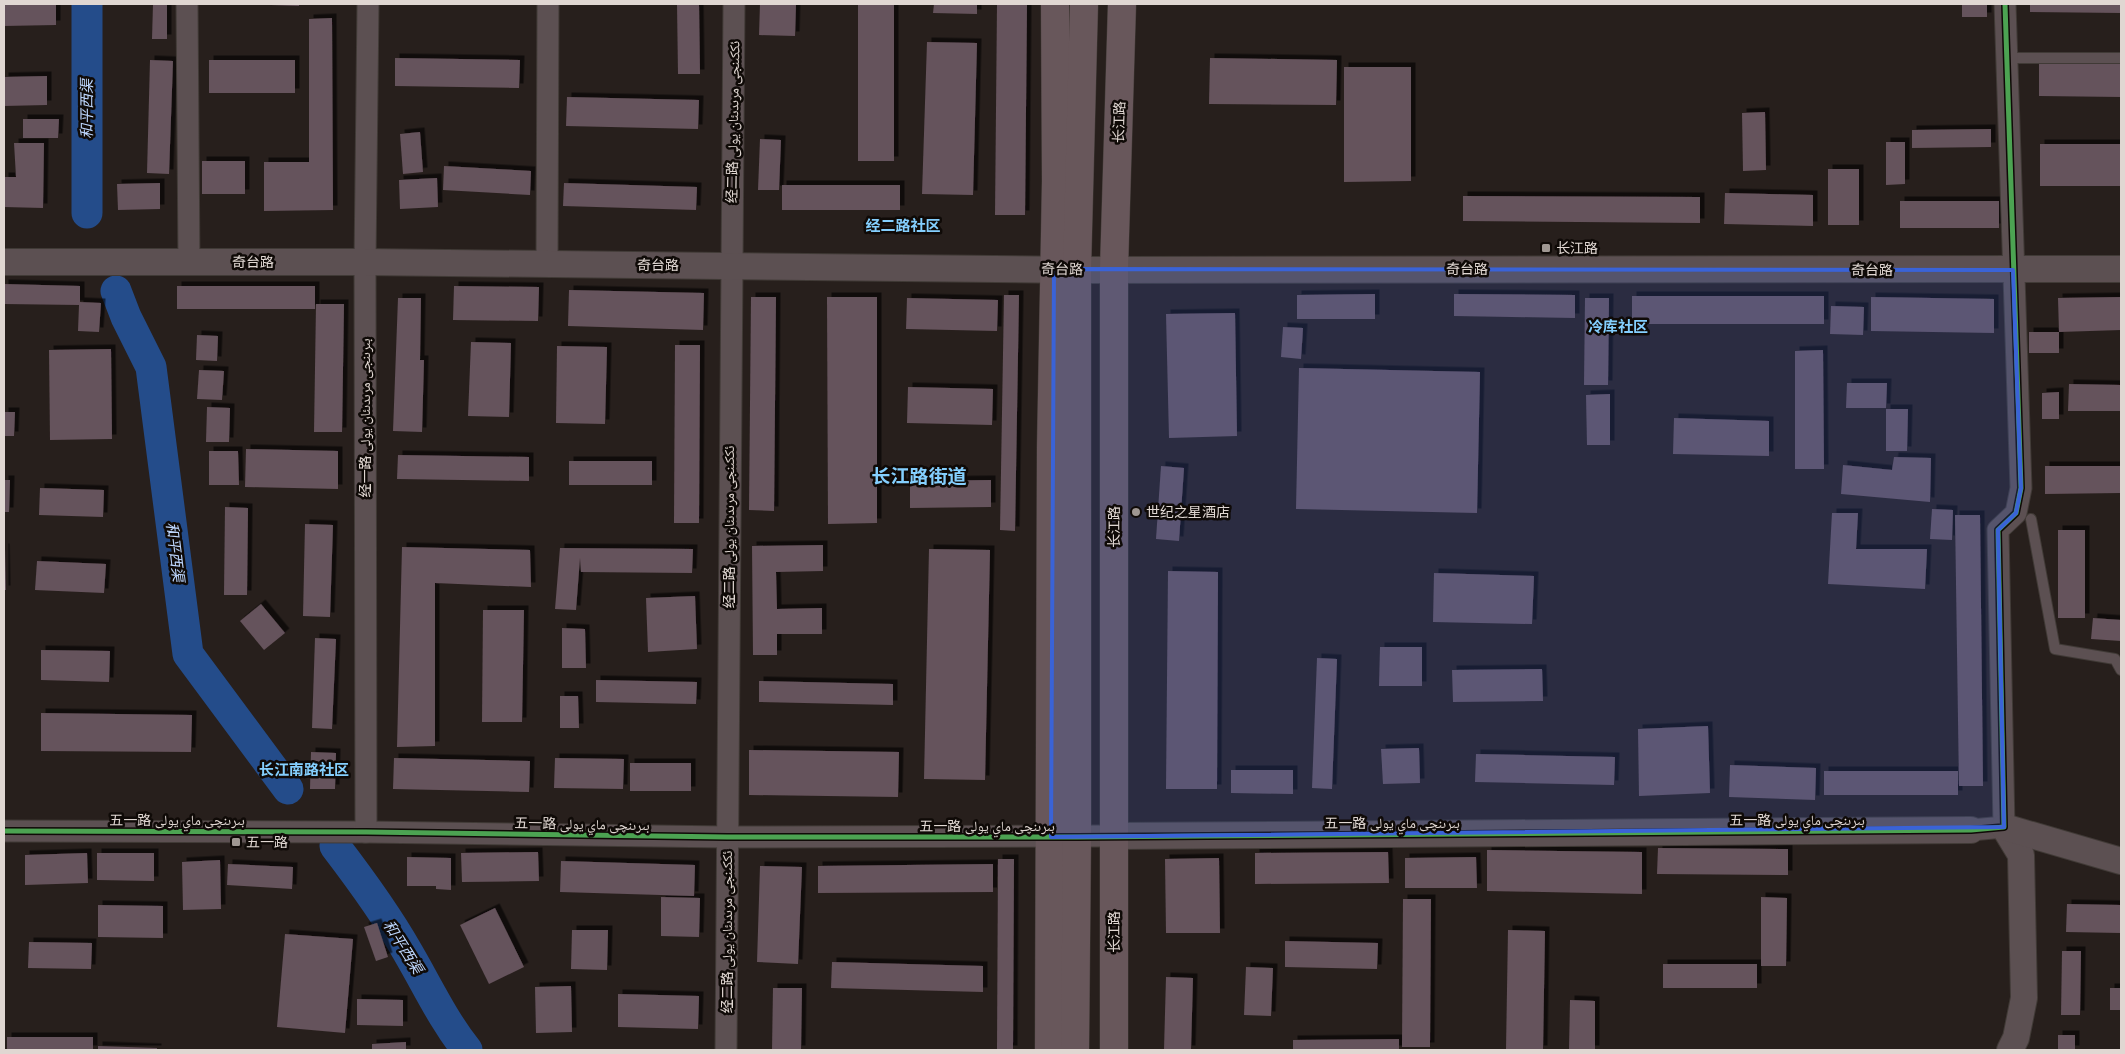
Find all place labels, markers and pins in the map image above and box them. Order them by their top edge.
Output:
place label: 长江路 [1556,239,1598,256]
marker: 长江路 [1540,242,1552,254]
place label: 世纪之星酒店 [1146,503,1230,520]
marker: 世纪之星酒店 [1130,506,1142,518]
place label: 五一路 [246,833,288,850]
marker: 五一路 [230,836,242,848]

